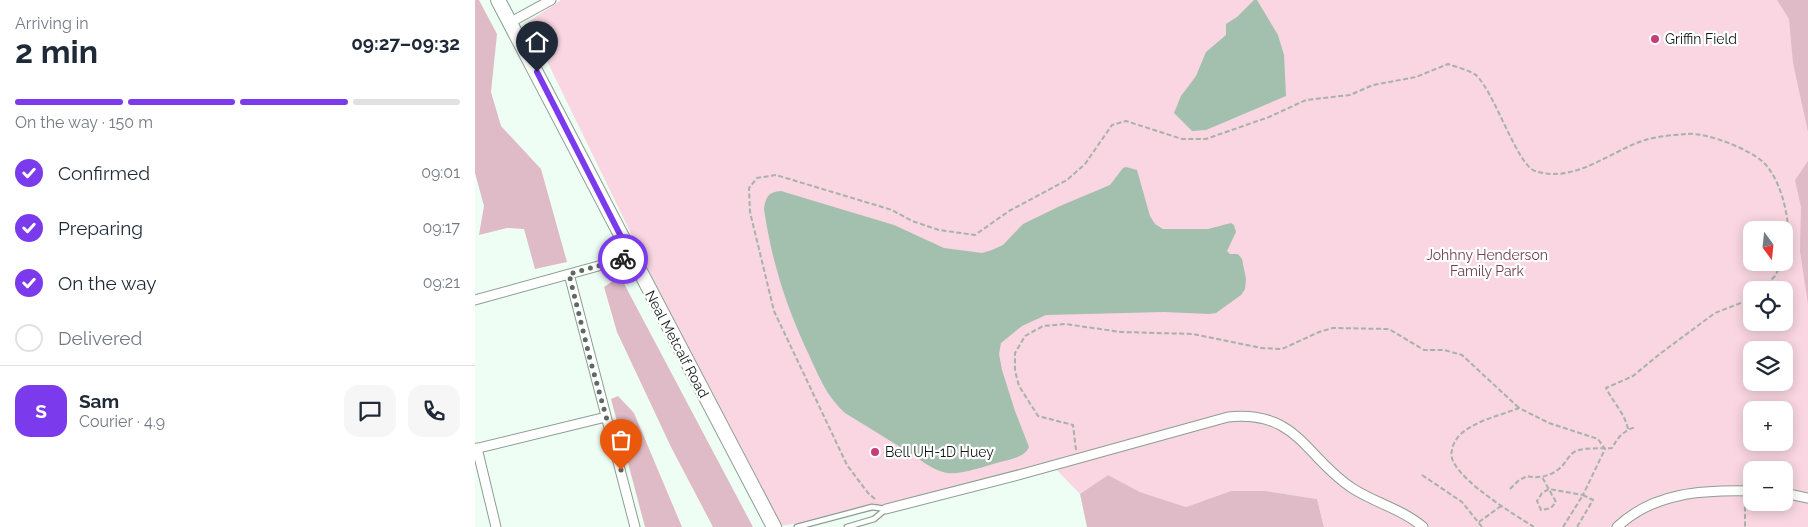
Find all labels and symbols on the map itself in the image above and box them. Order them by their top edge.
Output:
pin [516,21,558,72]
place label: Griffin Field [1665,31,1737,47]
marker: Griffin Field [1649,33,1661,45]
north arrow [1743,221,1793,271]
courier [598,234,648,284]
park label: Johhny Henderson Family Park [1426,247,1548,279]
street label: Neal Metcalf Road [642,288,712,400]
pin [600,419,642,470]
place label: Bell UH-1D Huey [885,444,994,460]
marker: Bell UH-1D Huey [869,446,881,458]

